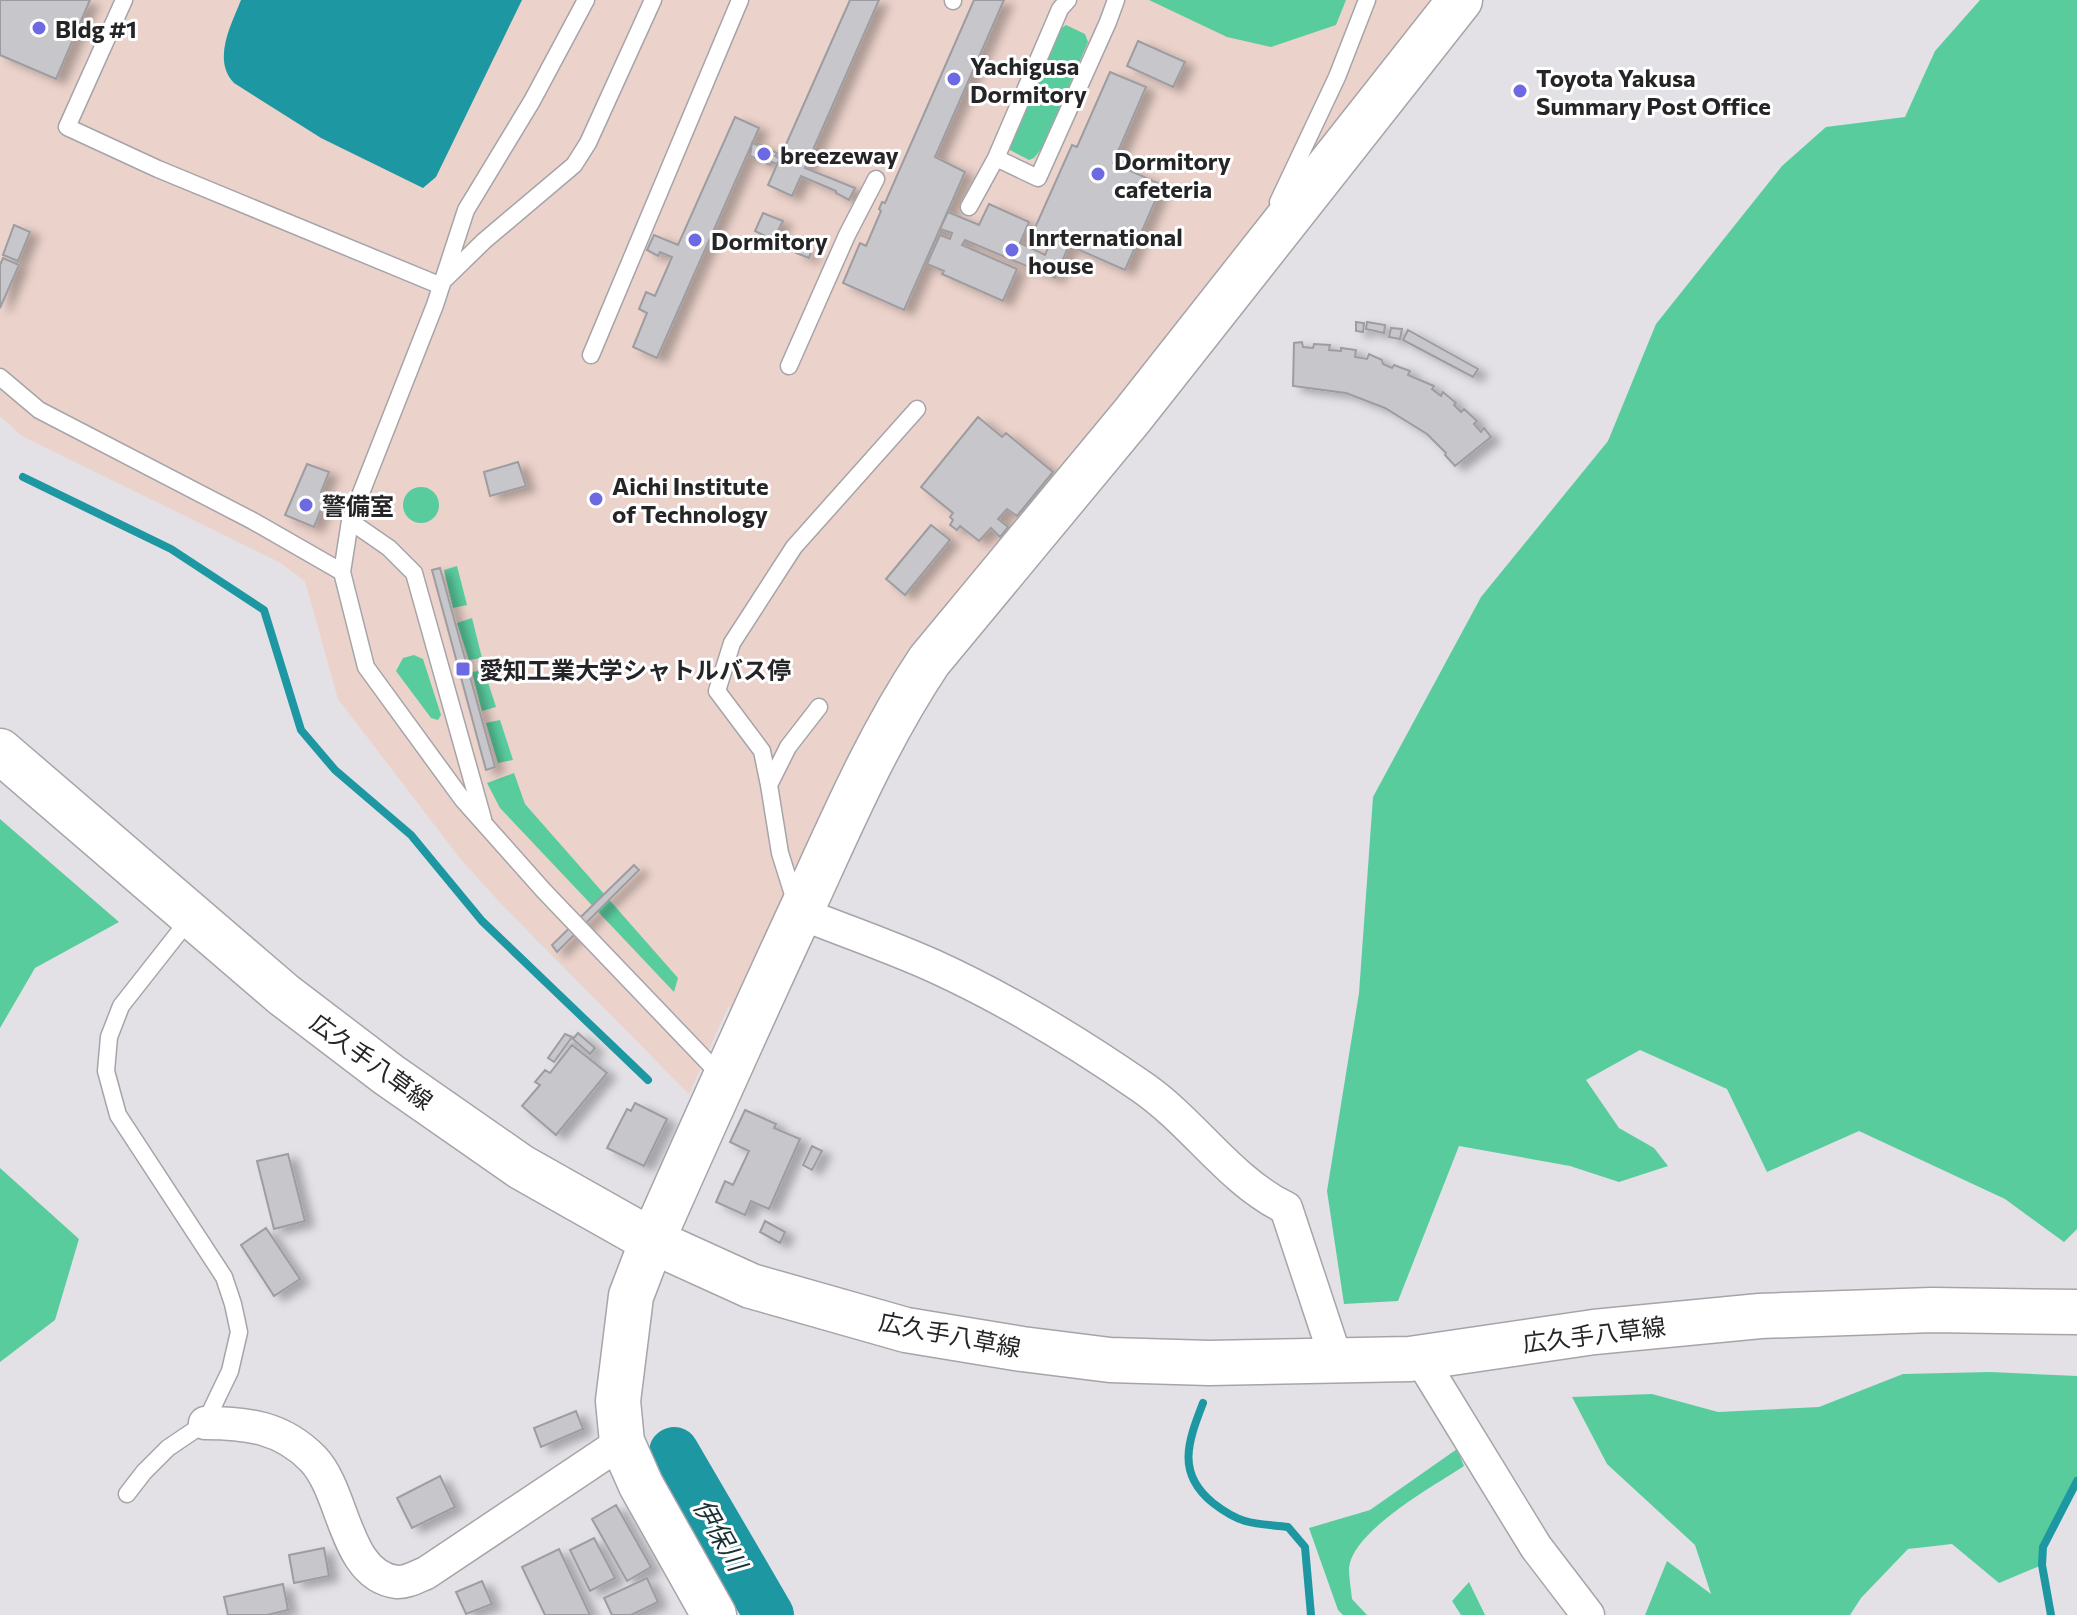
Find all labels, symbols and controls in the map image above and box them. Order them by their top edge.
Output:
place label: Bldg #1 [55,14,137,43]
marker: Bldg #1 [30,19,48,37]
place label: Yachigusa Dormitory [970,51,1087,108]
place label: Toyota Yakusa Summary Post Office [1536,63,1771,120]
marker: Yachigusa Dormitory [945,70,963,88]
marker: Toyota Yakusa Summary Post Office [1511,82,1529,100]
place label: breezeway [780,140,899,169]
marker: breezeway [755,145,773,163]
place label: Dormitory cafeteria [1114,146,1231,203]
marker: Dormitory cafeteria [1089,165,1107,183]
place label: Inrternational house [1028,222,1183,279]
place label: Dormitory [711,226,828,255]
marker: Dormitory [686,231,704,249]
marker: Inrternational house [1003,241,1021,259]
place label: Aichi Institute of Technology [612,471,769,528]
marker: Aichi Institute of Technology [587,490,605,508]
place label: 警備室 [322,491,394,520]
marker: 警備室 [297,496,315,514]
place label: 愛知工業大学シャトルバス停 [479,655,791,684]
marker: 愛知工業大学シャトルバス停 [454,660,472,678]
street label: 広久手八草線 [305,1007,439,1115]
street label: 広久手八草線 [877,1306,1023,1362]
street label: 広久手八草線 [1521,1311,1667,1357]
water label: 伊保川 [688,1492,755,1578]

